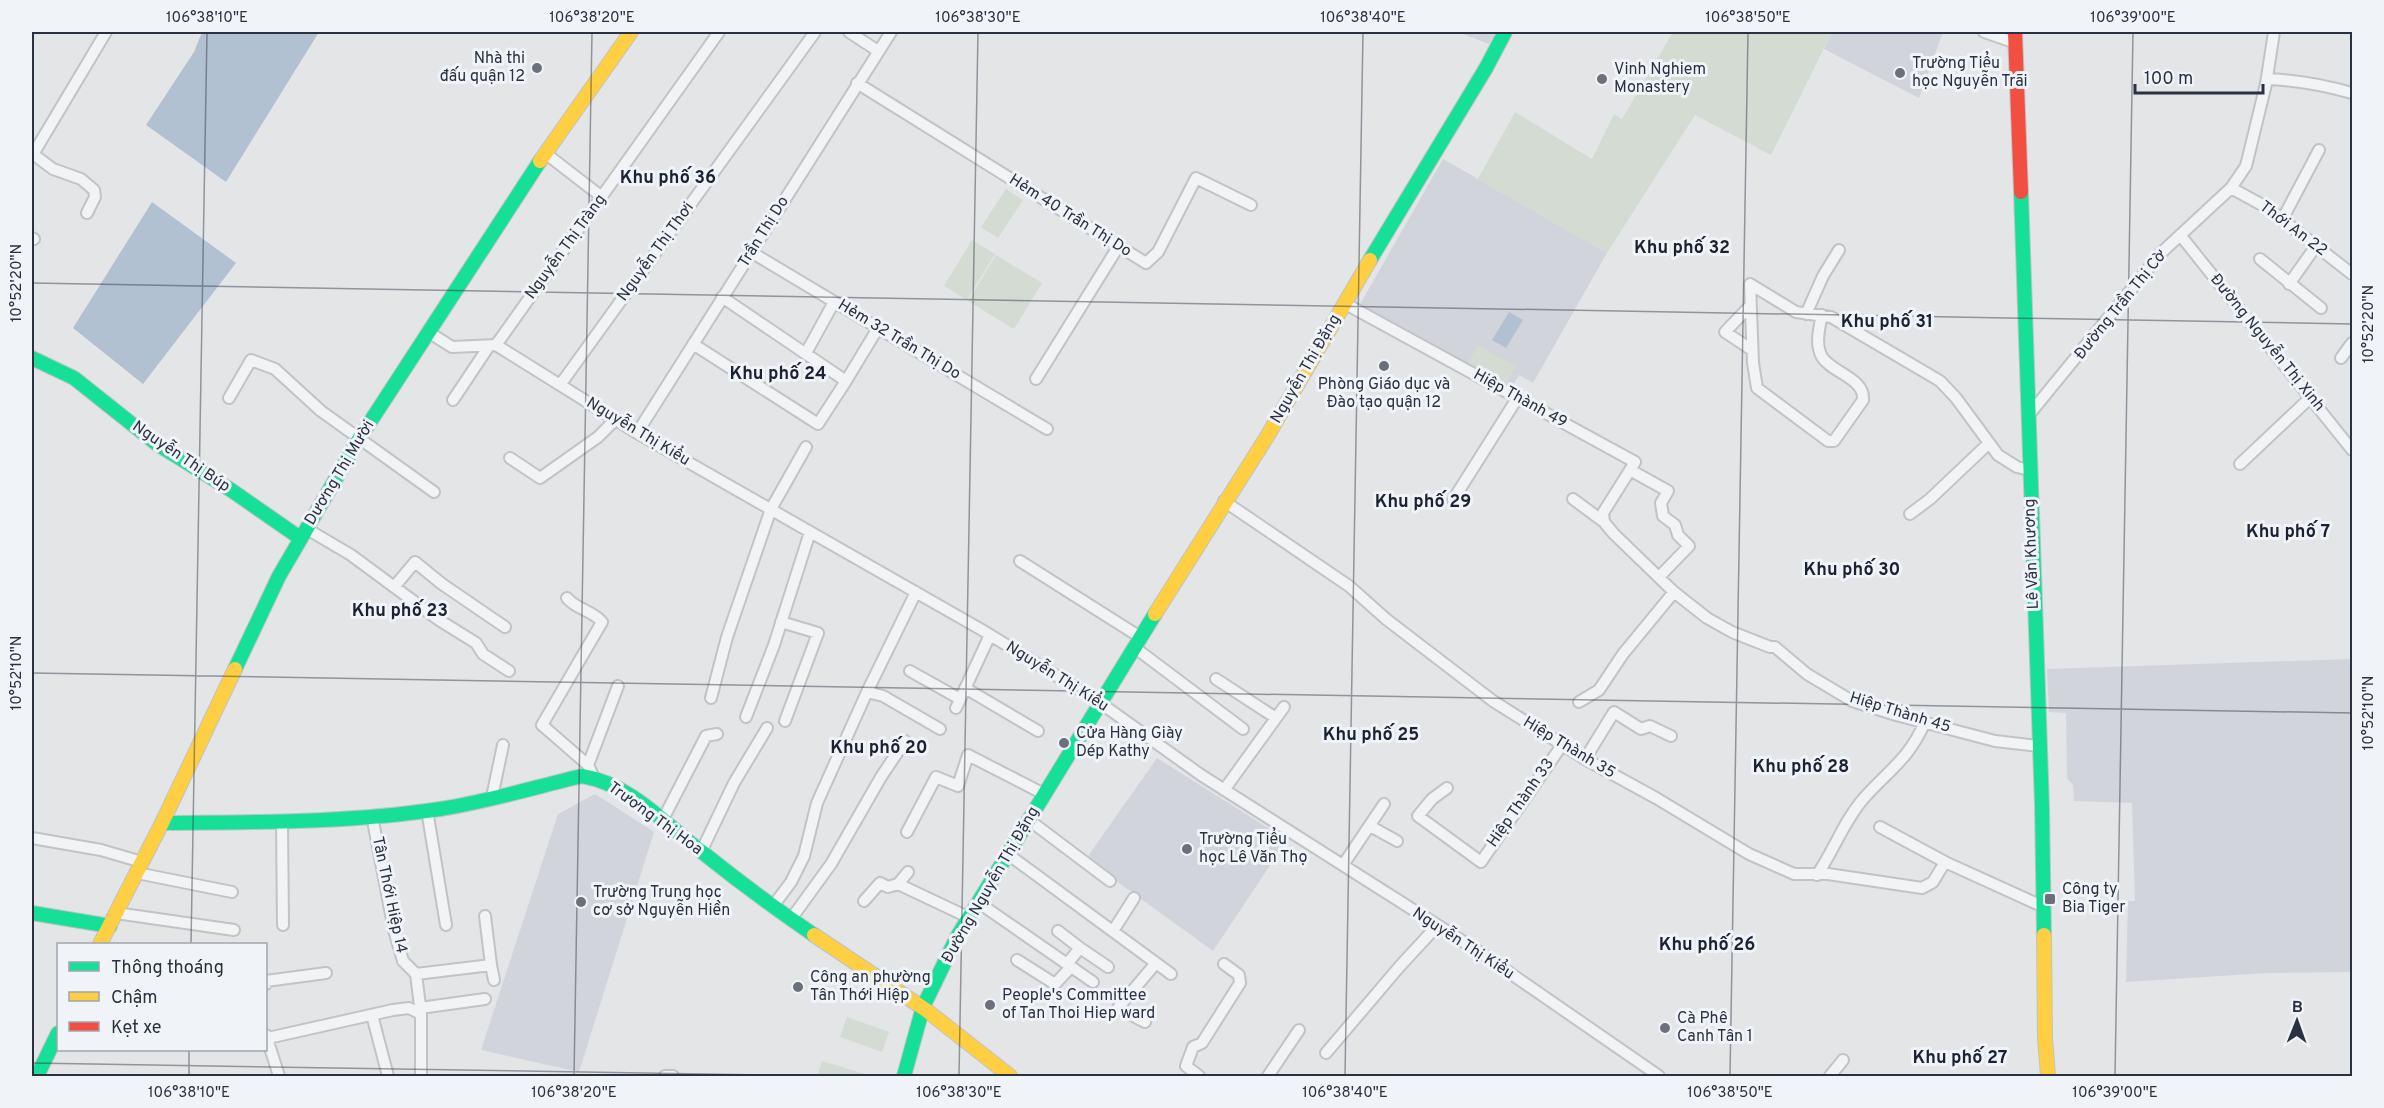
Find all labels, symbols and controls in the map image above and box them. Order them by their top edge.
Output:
text: 106°38'10"E [166,9,248,28]
text: 106°38'20"E [549,9,635,28]
text: 106°38'30"E [935,9,1021,28]
text: 106°38'40"E [1320,9,1406,28]
text: 106°38'50"E [1705,9,1791,28]
text: 106°39'00"E [2090,9,2176,28]
place label: Nhà thi đấu quận 12 [440,49,525,87]
place label: Trường Tiểu học Nguyễn Trãi [1912,51,2028,92]
scale bar [2135,57,2262,95]
place label: Vinh Nghiem Monastery [1614,60,1706,98]
marker: Nhà thi đấu quận 12 [530,61,544,75]
marker: Trường Tiểu học Nguyễn Trãi [1893,66,1907,80]
text: 100 m [2144,68,2193,91]
marker: Vinh Nghiem Monastery [1595,72,1609,86]
district label: Khu phố 36 [620,166,716,190]
street label: Hẻm 40 Trần Thị Do [1005,169,1136,262]
street label: Nguyễn Thị Tràng [519,189,611,304]
street label: Trần Thị Do [733,192,794,271]
street label: Nguyễn Thị Thơi [612,197,699,306]
street label: Thới An 22 [2255,197,2331,261]
district label: Khu phố 32 [1634,236,1730,260]
text: 10°52'20"N [8,244,27,322]
street label: Đường Trần Thị Cờ [2070,245,2172,364]
street label: Đường Nguyễn Thị Xinh [2205,269,2330,416]
text: 10°52'20"N [2360,285,2379,363]
street label: Hẻm 32 Trần Thị Do [834,295,965,385]
street label: Nguyễn Thị Đặng [1265,310,1345,427]
district label: Khu phố 31 [1841,310,1933,334]
marker: Phòng Giáo dục và Đào tạo quận 12 [1377,359,1391,373]
district label: Khu phố 24 [729,362,827,386]
street label: Hiệp Thành 49 [1470,365,1570,433]
place label: Phòng Giáo dục và Đào tạo quận 12 [1318,375,1450,413]
street label: Nguyễn Thị Kiểu [582,391,695,471]
street label: Nguyễn Thị Búp [128,415,235,497]
street label: Dương Thị Mười [301,417,379,529]
district label: Khu phố 29 [1375,490,1471,514]
street label: Lê Văn Khương [2020,498,2044,610]
district label: Khu phố 7 [2246,520,2330,544]
district label: Khu phố 30 [1804,558,1900,582]
district label: Khu phố 23 [352,599,448,623]
street label: Nguyễn Thị Kiểu [1002,635,1114,717]
text: 10°52'10"N [8,636,27,710]
text: 10°52'10"N [2360,676,2379,750]
street label: Hiệp Thành 45 [1847,688,1953,738]
street label: Hiệp Thành 35 [1519,713,1619,783]
district label: Khu phố 25 [1323,723,1419,747]
place label: Cửa Hàng Giày Dép Kathy [1076,724,1183,762]
district label: Khu phố 20 [830,736,928,760]
marker: Cửa Hàng Giày Dép Kathy [1057,736,1071,750]
street label: Hiệp Thành 33 [1483,755,1559,851]
district label: Khu phố 28 [1753,755,1849,779]
street label: Trương Thị Hoa [604,778,706,860]
street label: Đường Nguyễn Thị Đặng [936,802,1044,967]
place label: Trường Tiểu học Lê Văn Thọ [1199,827,1307,868]
street label: Tân Thới Hiệp 14 [367,835,411,955]
marker: Trường Tiểu học Lê Văn Thọ [1180,842,1194,856]
place label: Công ty Bia Tiger [2062,880,2125,918]
place label: Trường Trung học cơ sở Nguyễn Hiền [593,883,730,921]
marker: Công ty Bia Tiger [2043,892,2057,906]
marker: Trường Trung học cơ sở Nguyễn Hiền [574,895,588,909]
street label: Nguyễn Thị Kiểu [1408,901,1519,984]
district label: Khu phố 26 [1659,933,1755,957]
legend [57,943,267,1051]
text: Thông thoáng [111,957,224,980]
place label: Công an phường Tân Thới Hiệp [810,968,931,1006]
marker: Công an phường Tân Thới Hiệp [791,980,805,994]
place label: People's Committee of Tan Thoi Hiep ward [1002,986,1155,1024]
text: Chậm [111,987,158,1010]
north arrow [2267,991,2327,1051]
marker: People's Committee of Tan Thoi Hiep ward [983,998,997,1012]
text: B [2292,998,2303,1018]
place label: Cà Phê Canh Tân 1 [1677,1009,1753,1047]
text: Kẹt xe [111,1017,161,1040]
marker: Cà Phê Canh Tân 1 [1658,1021,1672,1035]
district label: Khu phố 27 [1912,1046,2008,1070]
text: 106°38'10"E [148,1084,230,1103]
text: 106°38'20"E [531,1084,617,1103]
text: 106°38'30"E [916,1084,1002,1103]
text: 106°38'40"E [1302,1084,1388,1103]
text: 106°38'50"E [1687,1084,1773,1103]
text: 106°39'00"E [2072,1084,2158,1103]

